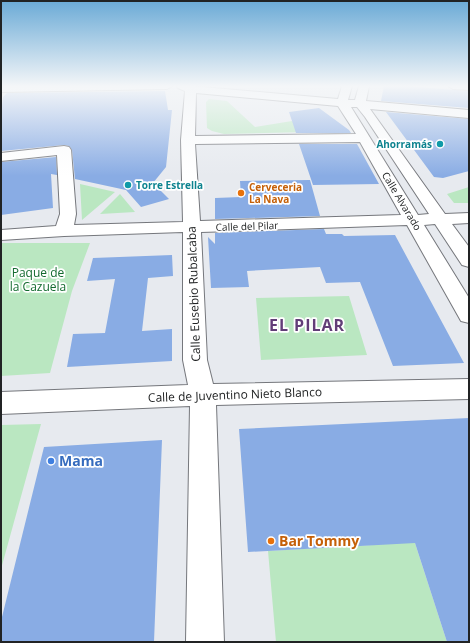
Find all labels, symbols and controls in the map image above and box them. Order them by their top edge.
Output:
place label: Ahorramás [376,137,432,151]
marker: Ahorramás [435,139,445,149]
street label: Calle Alvarado [379,169,425,233]
place label: Torre Estrella [136,178,203,192]
marker: Torre Estrella [123,180,133,190]
place label: Cerveceria La Nava [249,180,302,206]
marker: Cerveceria La Nava [236,188,246,198]
street label: Calle del Pilar [215,218,279,234]
street label: Calle Eusebio Rubalcaba [183,226,204,362]
park label: Paque de la Cazuela [10,264,66,295]
district label: EL PILAR [269,314,345,336]
street label: Calle de Juventino Nieto Blanco [148,383,322,406]
place label: Mama [59,451,103,470]
marker: Mama [46,456,56,466]
place label: Bar Tommy [279,531,359,550]
marker: Bar Tommy [266,536,276,546]

